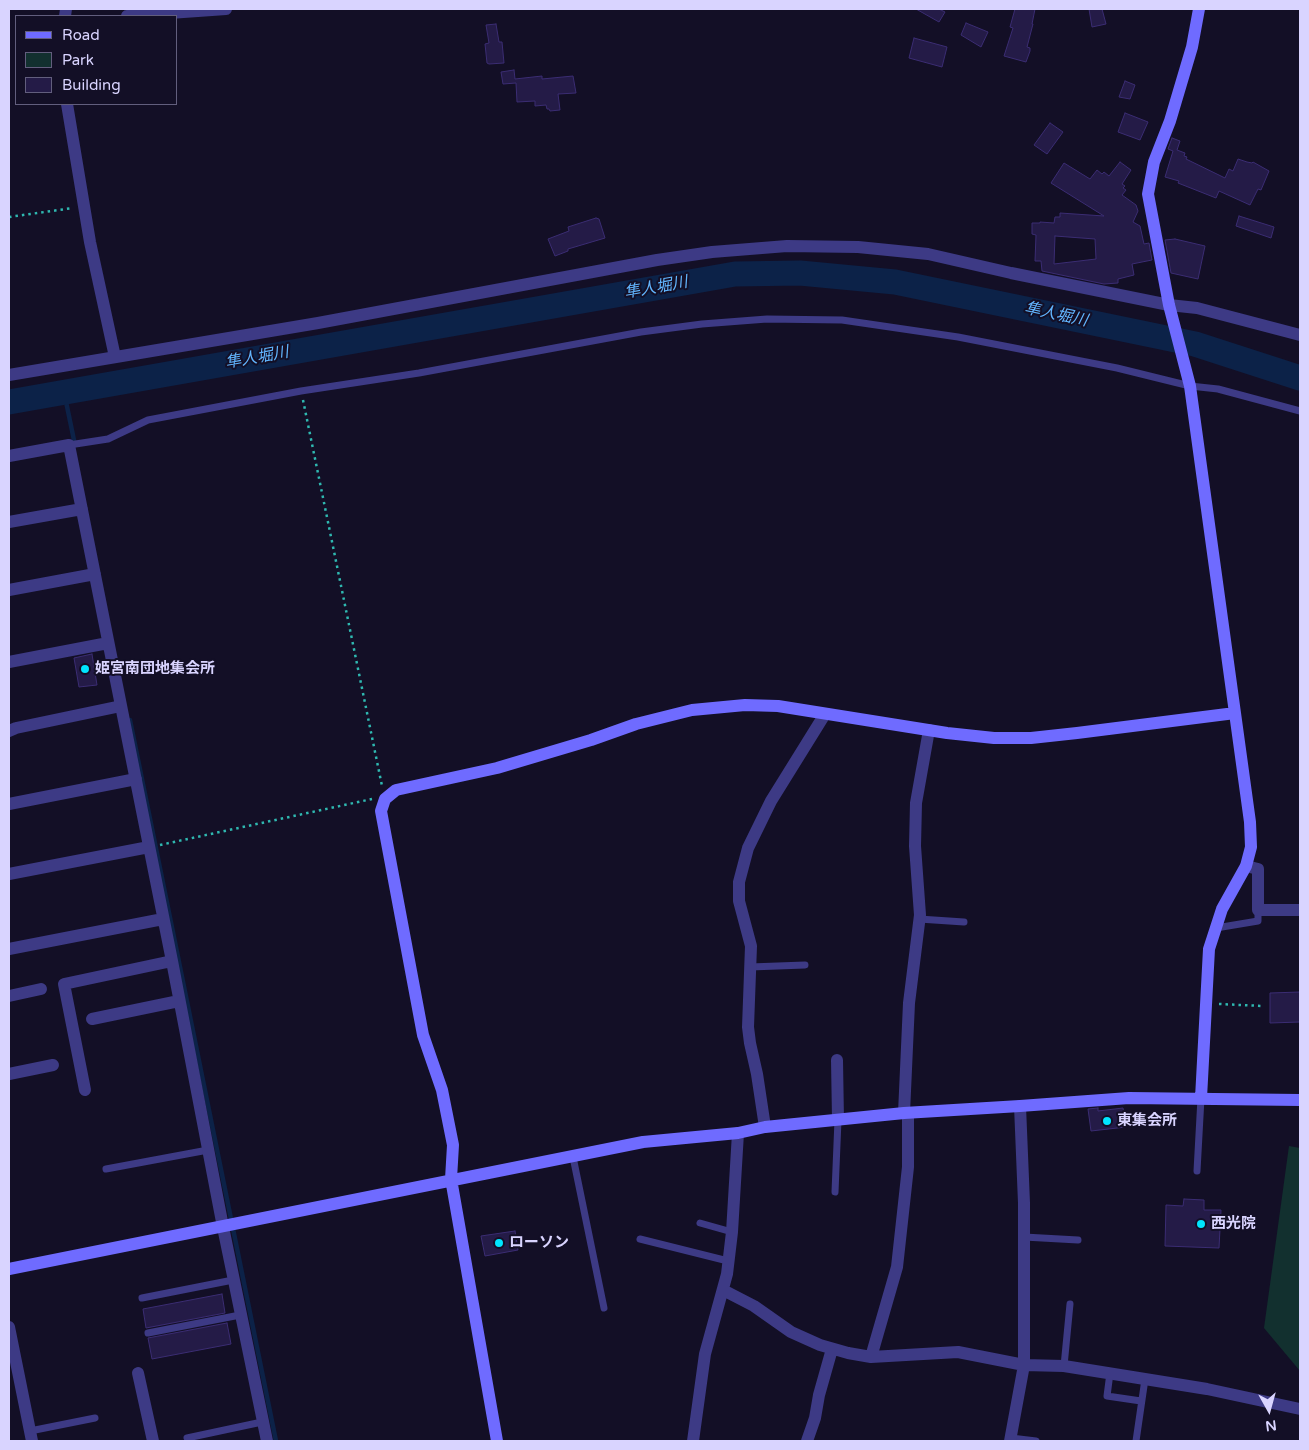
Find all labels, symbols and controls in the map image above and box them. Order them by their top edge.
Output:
legend [15,15,178,105]
text: Road [62,26,100,44]
text: Park [62,51,94,69]
text: Building [62,76,121,94]
water label: 隼人堀川 [623,273,689,303]
water label: 隼人堀川 [1023,299,1089,331]
water label: 隼人堀川 [224,343,290,373]
place label: 姫宮南団地集会所 [95,660,215,678]
marker: 姫宮南団地集会所 [79,663,91,675]
place label: 東集会所 [1117,1112,1177,1130]
marker: 東集会所 [1101,1115,1113,1127]
place label: 西光院 [1211,1215,1256,1233]
marker: 西光院 [1195,1218,1207,1230]
place label: ローソン [509,1234,569,1252]
marker: ローソン [493,1237,505,1249]
north arrow [1244,1385,1294,1435]
text: N [1264,1416,1278,1435]

